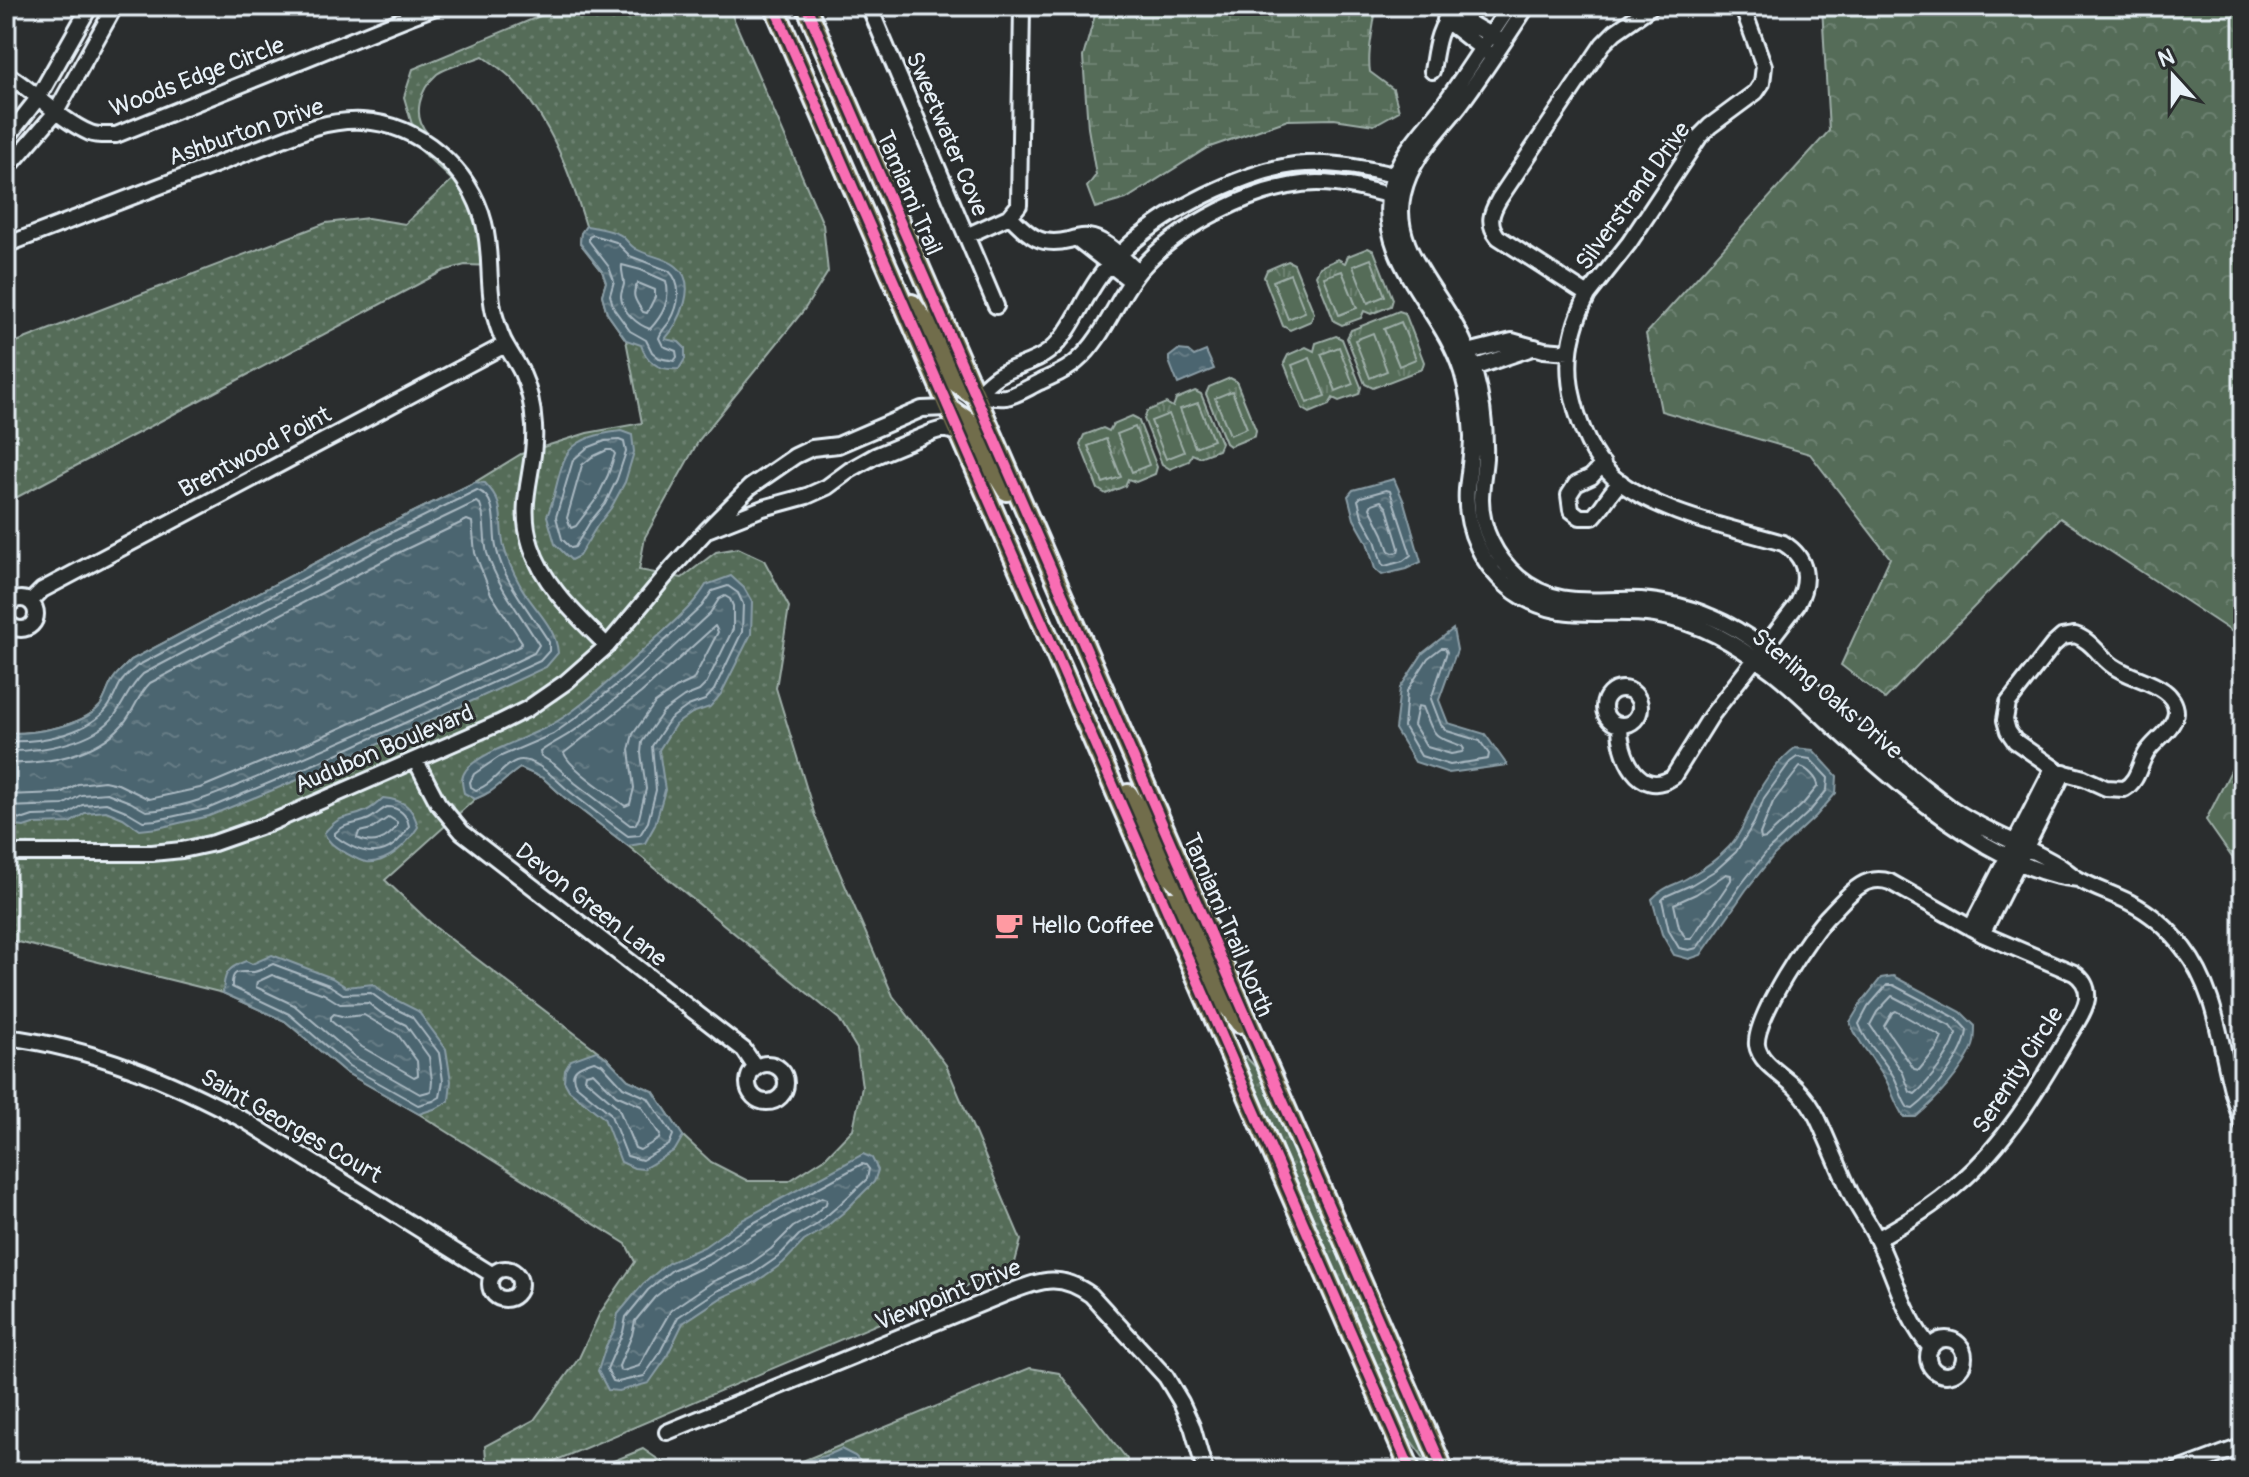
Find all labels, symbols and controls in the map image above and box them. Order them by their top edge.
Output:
street label: Woods Edge Circle [106,30,289,124]
north arrow [2133,36,2213,116]
text: N [2154,42,2178,74]
street label: Sweetwater Cove [899,47,995,221]
street label: Ashburton Drive [165,92,328,172]
street label: Silverstrand Drive [1569,116,1697,276]
street label: Tamiami Trail [870,126,948,260]
street label: Brentwood Point [174,400,336,504]
street label: Sterling Oaks Drive [1746,622,1909,766]
street label: Audubon Boulevard [290,698,478,800]
street label: Tamiami Trail North [1176,829,1280,1021]
street label: Devon Green Lane [509,837,673,973]
cafe icon: Hello Coffee [994,910,1024,940]
place label: Hello Coffee [1031,911,1154,940]
street label: Serenity Circle [1966,1001,2070,1139]
street label: Saint Georges Court [195,1062,387,1190]
street label: Viewpoint Drive [871,1253,1025,1337]

